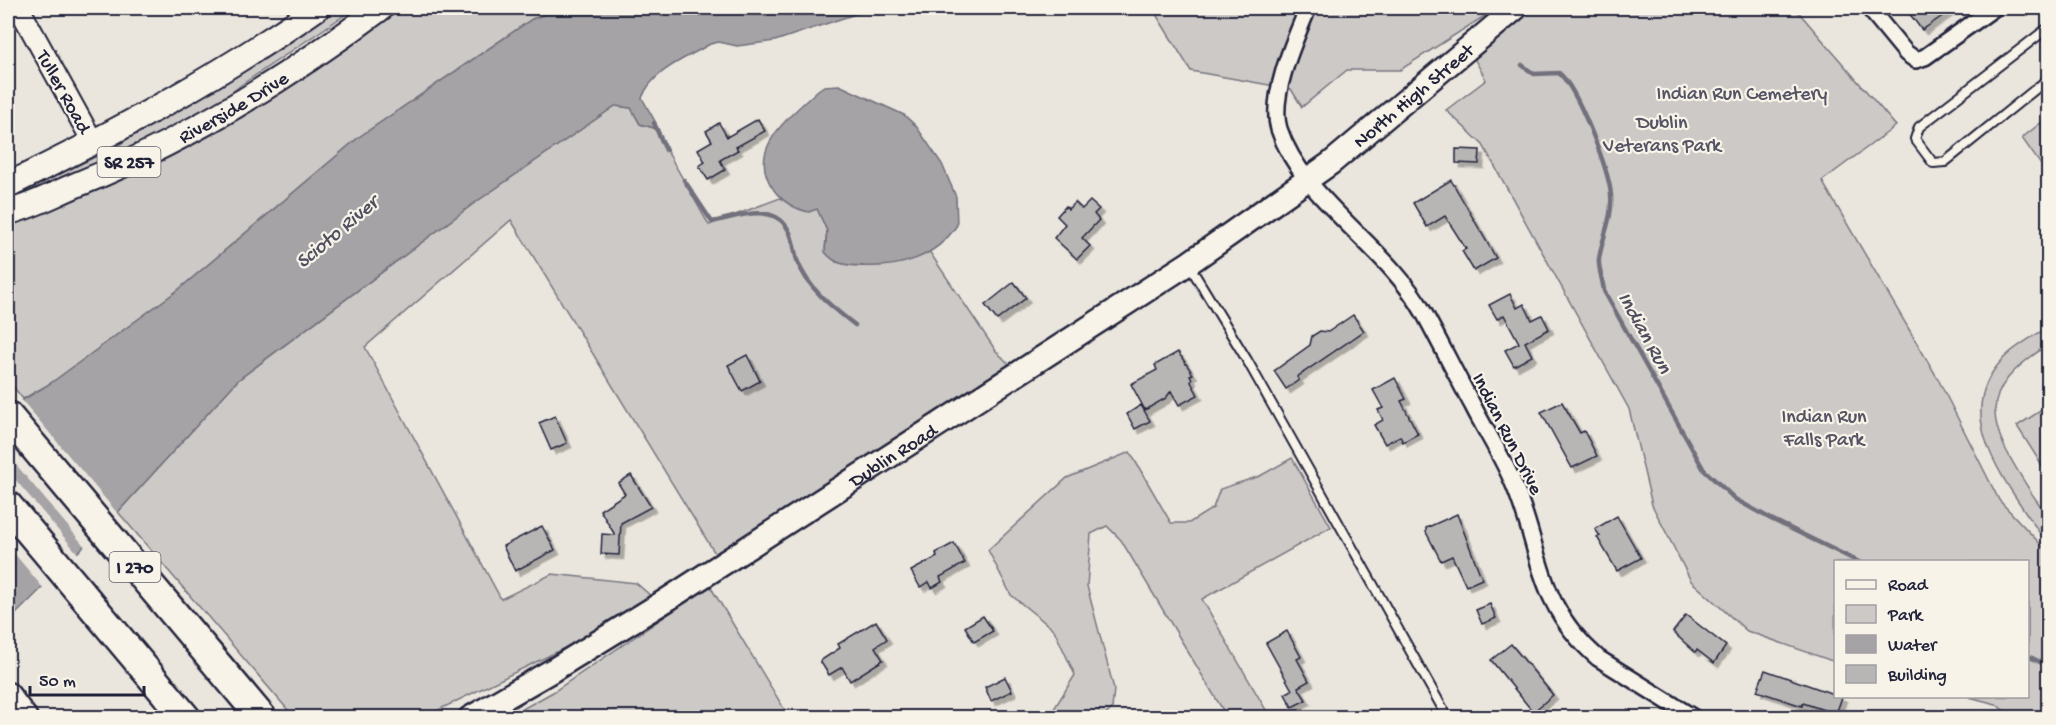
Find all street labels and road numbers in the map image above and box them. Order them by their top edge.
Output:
street label: North High Street [1350,39,1481,154]
street label: Tuller Road [29,46,95,140]
street label: Riverside Drive [176,68,294,150]
road number: SR 257 [98,147,160,177]
street label: Indian Run Drive [1465,370,1547,500]
street label: Dublin Road [844,419,944,495]
road number: I 270 [110,552,160,582]

